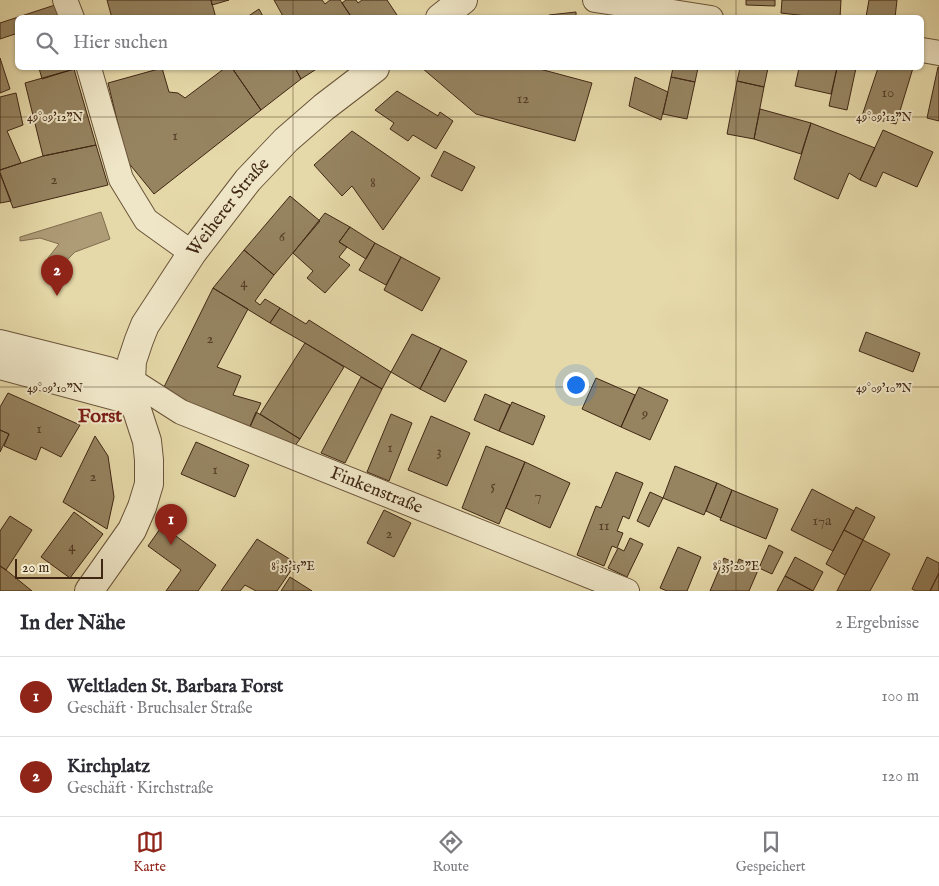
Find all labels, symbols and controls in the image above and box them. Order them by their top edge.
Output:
search box [15,15,924,70]
icon: search [33,29,61,57]
text: Hier suchen [73,31,168,55]
house number: 10 [882,83,894,102]
house number: 12 [517,89,529,108]
text: 49°09'12"N [27,110,84,125]
text: 49°09'12"N [856,110,913,125]
house number: 1 [172,126,178,145]
street label: Weiherer Straße [182,153,275,261]
house number: 2 [50,170,58,189]
house number: 8 [370,173,376,192]
house number: 6 [279,227,286,246]
pin: 2 [41,255,73,296]
house number: 4 [240,273,248,292]
house number: 2 [206,329,214,348]
your location [563,372,589,398]
text: 49°09'10"N [27,381,84,396]
text: 49°09'10"N [856,381,913,396]
district label: Forst [78,404,122,429]
house number: 9 [641,404,648,423]
house number: 1 [36,419,42,438]
house number: 1 [387,438,393,457]
house number: 3 [436,442,442,461]
house number: 1 [212,460,218,479]
street label: Finkenstraße [327,462,426,519]
house number: 2 [89,467,97,486]
house number: 5 [490,476,496,495]
house number: 7 [534,486,542,505]
pin: 1 [155,504,187,545]
house number: 17a [812,511,832,530]
house number: 11 [598,516,610,535]
house number: 2 [385,524,393,543]
house number: 4 [68,537,76,556]
scale bar [15,556,102,579]
text: 20 m [22,559,49,577]
text: 8°35'15"E [271,559,315,574]
text: 8°35'20"E [713,559,759,574]
text: In der Nähe [20,610,126,637]
text: 2 Ergebnisse [835,614,919,634]
text: Weltladen St. Barbara Forst [67,675,283,699]
text: 1 [33,687,39,707]
text: 100 m [882,687,919,707]
text: Geschäft · Bruchsaler Straße [67,699,253,719]
text: Kirchplatz [67,755,150,779]
text: 2 [32,767,40,787]
text: 120 m [882,767,919,787]
text: Geschäft · Kirchstraße [67,779,213,799]
tab: Karte [133,828,166,876]
tab: Route [432,828,469,876]
tab: Gespeichert [736,828,806,876]

